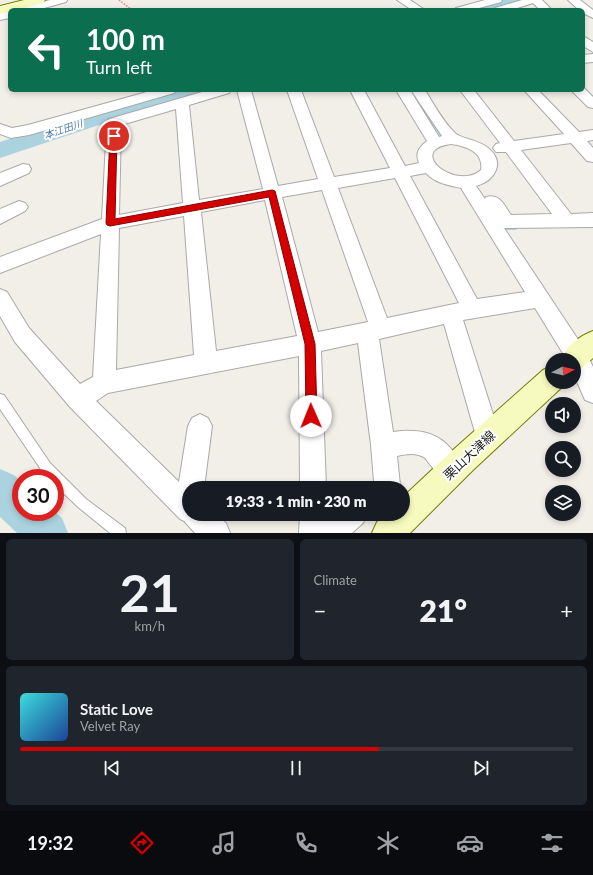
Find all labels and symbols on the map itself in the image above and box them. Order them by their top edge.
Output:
water label: 本江田川 [42,116,85,141]
pin [97,119,131,153]
north arrow [545,353,581,389]
position arrow [290,395,332,437]
street label: 栗山大津線 [440,427,498,483]
speed limit sign: 30 [12,469,64,521]

